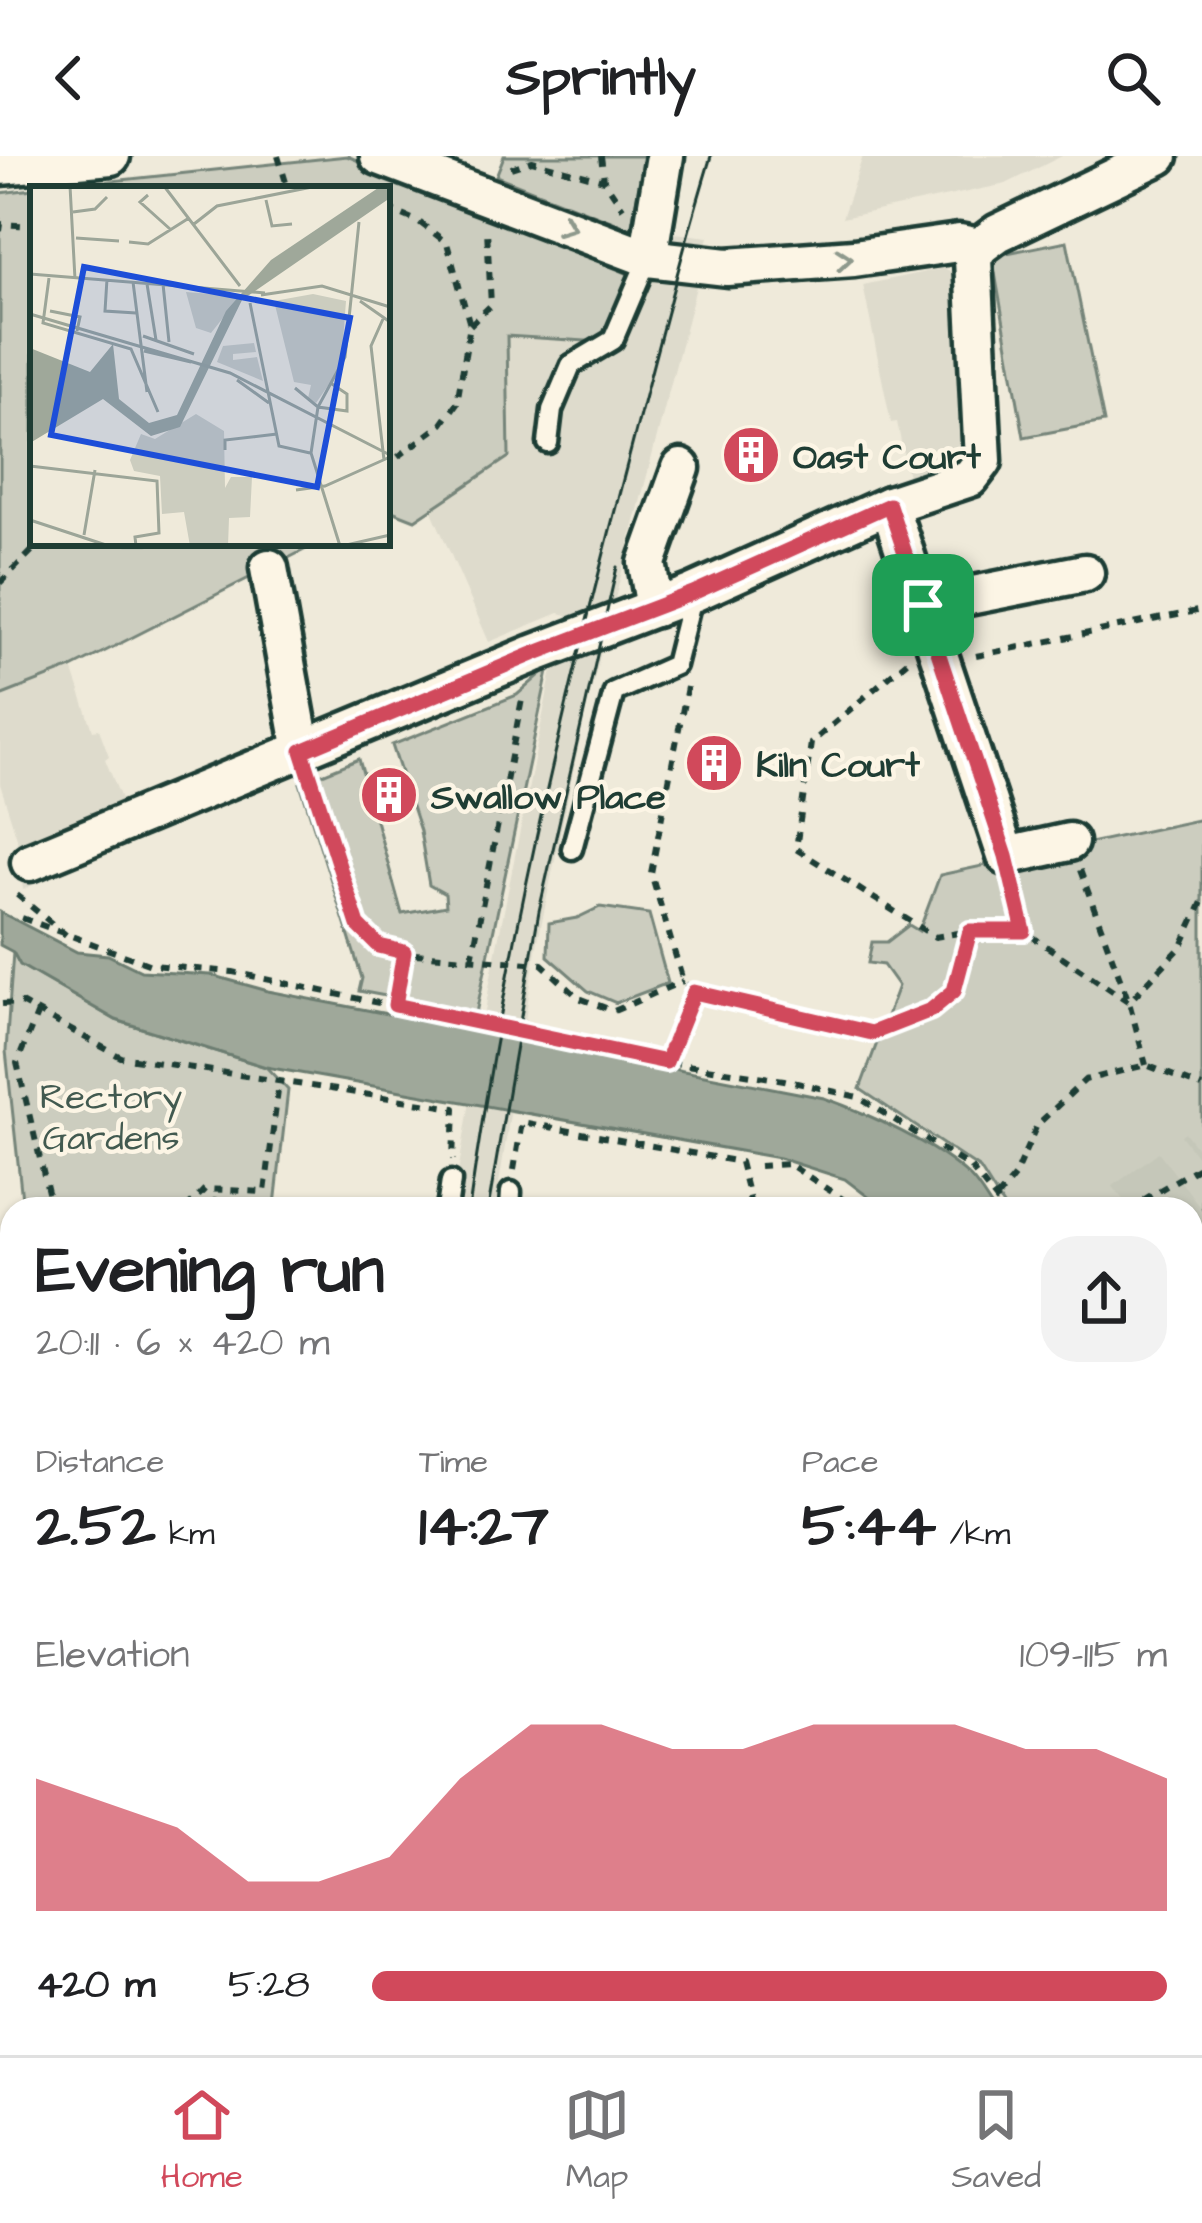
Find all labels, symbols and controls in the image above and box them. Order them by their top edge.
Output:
text: Sprintly [506,41,696,116]
icon: back [36,45,102,111]
icon: search [1100,45,1166,111]
inset map [30,186,390,546]
one-way arrow [556,212,577,237]
one-way arrow [835,247,854,272]
building icon: Oast Court [720,424,782,486]
place label: Oast Court [793,432,981,483]
pin [872,554,974,656]
icon: arrive [890,572,956,638]
building icon: Kiln Court [683,732,745,794]
place label: Kiln Court [756,740,920,791]
building icon: Swallow Place [358,764,420,826]
place label: Swallow Place [430,772,666,823]
park label: Rectory Gardens [40,1072,182,1164]
text: Evening run [36,1226,384,1318]
button: share [1041,1236,1167,1362]
text: 20:11 · 6 × 420 m [36,1317,330,1371]
text: Distance [36,1439,164,1485]
text: Time [419,1439,488,1485]
text: Pace [802,1439,879,1485]
text: 2.52 [36,1485,156,1568]
text: 14:27 [419,1485,549,1568]
text: 5:44 [802,1485,936,1568]
text: km [156,1511,215,1557]
text: /km [936,1511,1010,1557]
text: Elevation [36,1629,190,1683]
text: 109–115 m [1020,1629,1167,1683]
text: 420 m [36,1959,155,2013]
text: 5:28 [228,1959,310,2013]
tab: Home [161,2082,243,2200]
tab: Map [564,2082,630,2200]
tab: Saved [951,2082,1041,2200]

